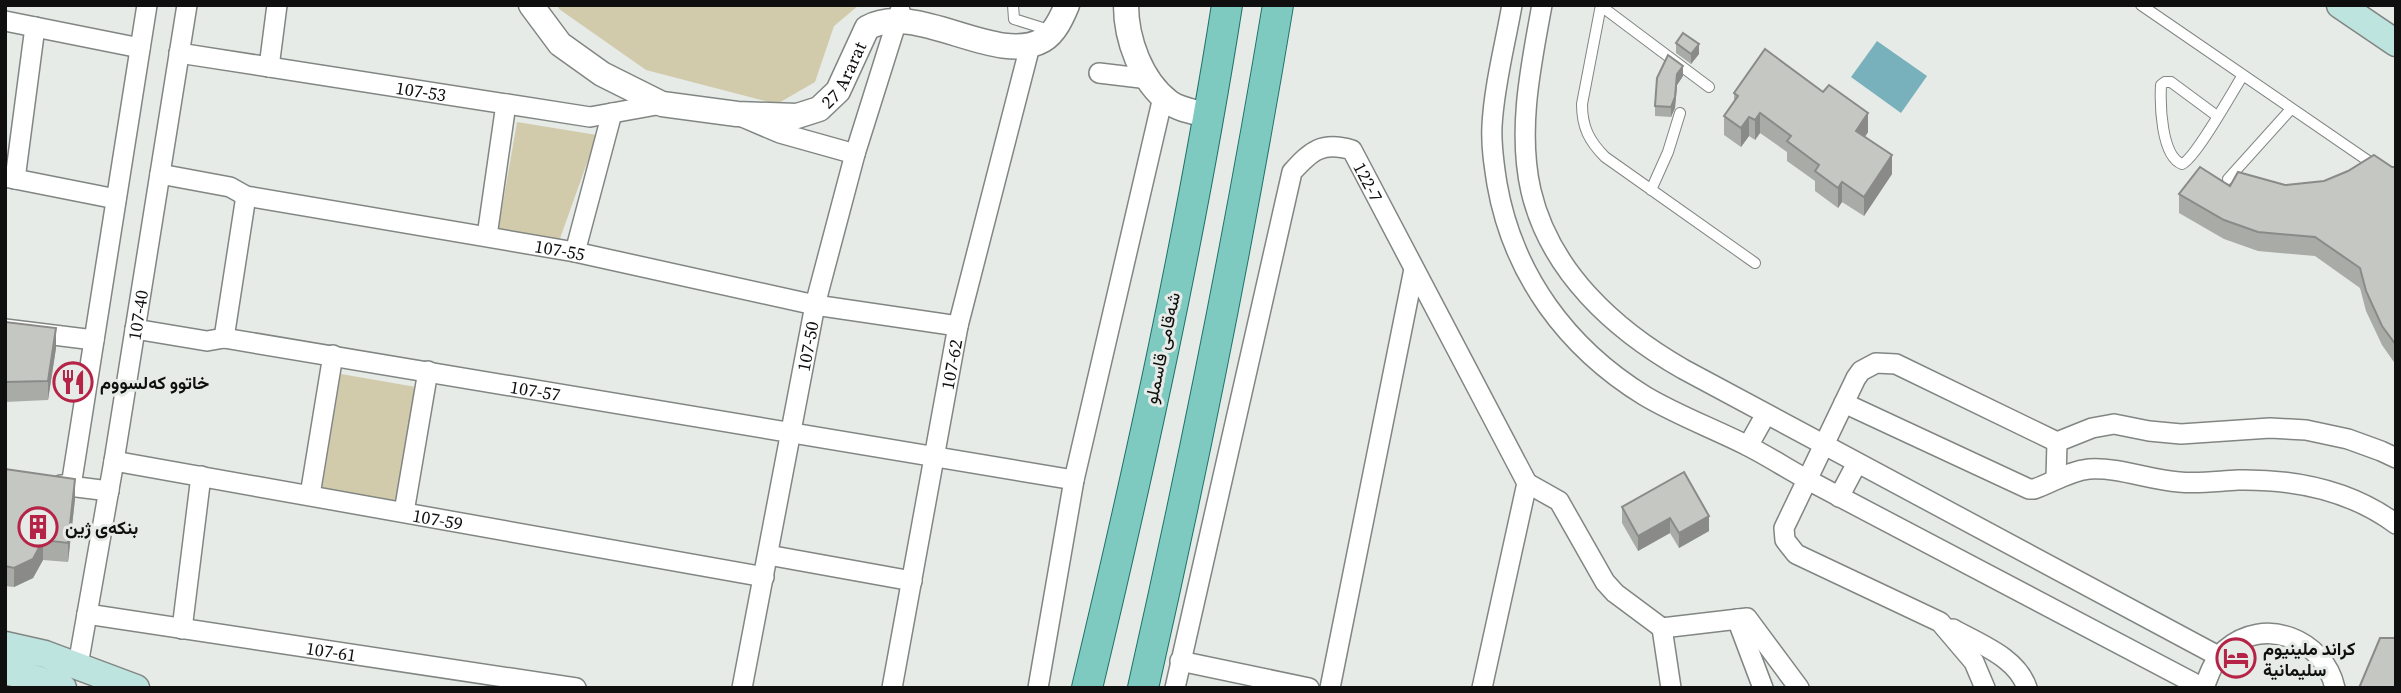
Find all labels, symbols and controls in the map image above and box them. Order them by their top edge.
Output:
street label: 27 Ararat [815,37,872,114]
street label: 107-53 [394,74,448,107]
street label: 122-7 [1348,157,1389,206]
street label: 107-55 [533,233,587,266]
street label: 107-40 [121,288,154,342]
street label: شەقامی قاسملو [1138,290,1186,406]
street label: 107-50 [790,319,824,373]
street label: 107-62 [934,337,968,391]
restaurant icon: خاتوو کەلسووم [52,361,94,403]
place label: خاتوو کەلسووم [100,370,209,395]
street label: 107-57 [508,374,562,407]
street label: 107-59 [411,502,465,536]
building icon: بنکەی ژین [17,506,59,548]
place label: بنکەی ژین [65,515,138,540]
street label: 107-61 [304,635,358,667]
place label: كراند ملينيوم سليمانية [2263,636,2355,682]
hotel icon: كراند ملينيوم سليمانية [2215,637,2257,679]

